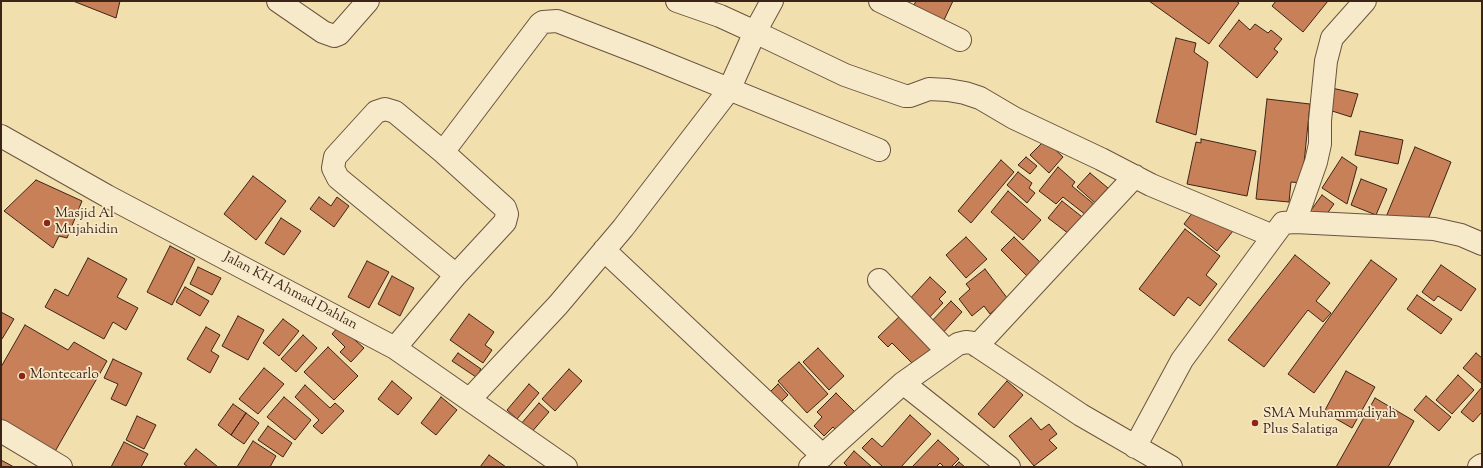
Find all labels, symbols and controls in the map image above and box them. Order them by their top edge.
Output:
place label: Masjid Al Mujahidin [55,207,118,240]
marker: Masjid Al Mujahidin [42,218,52,228]
street label: Jalan KH Ahmad Dahlan [220,250,360,334]
place label: Montecarlo [30,368,99,384]
marker: Montecarlo [17,371,27,381]
place label: SMA Muhammadiyah Plus Salatiga [1263,407,1397,440]
marker: SMA Muhammadiyah Plus Salatiga [1250,418,1260,428]

